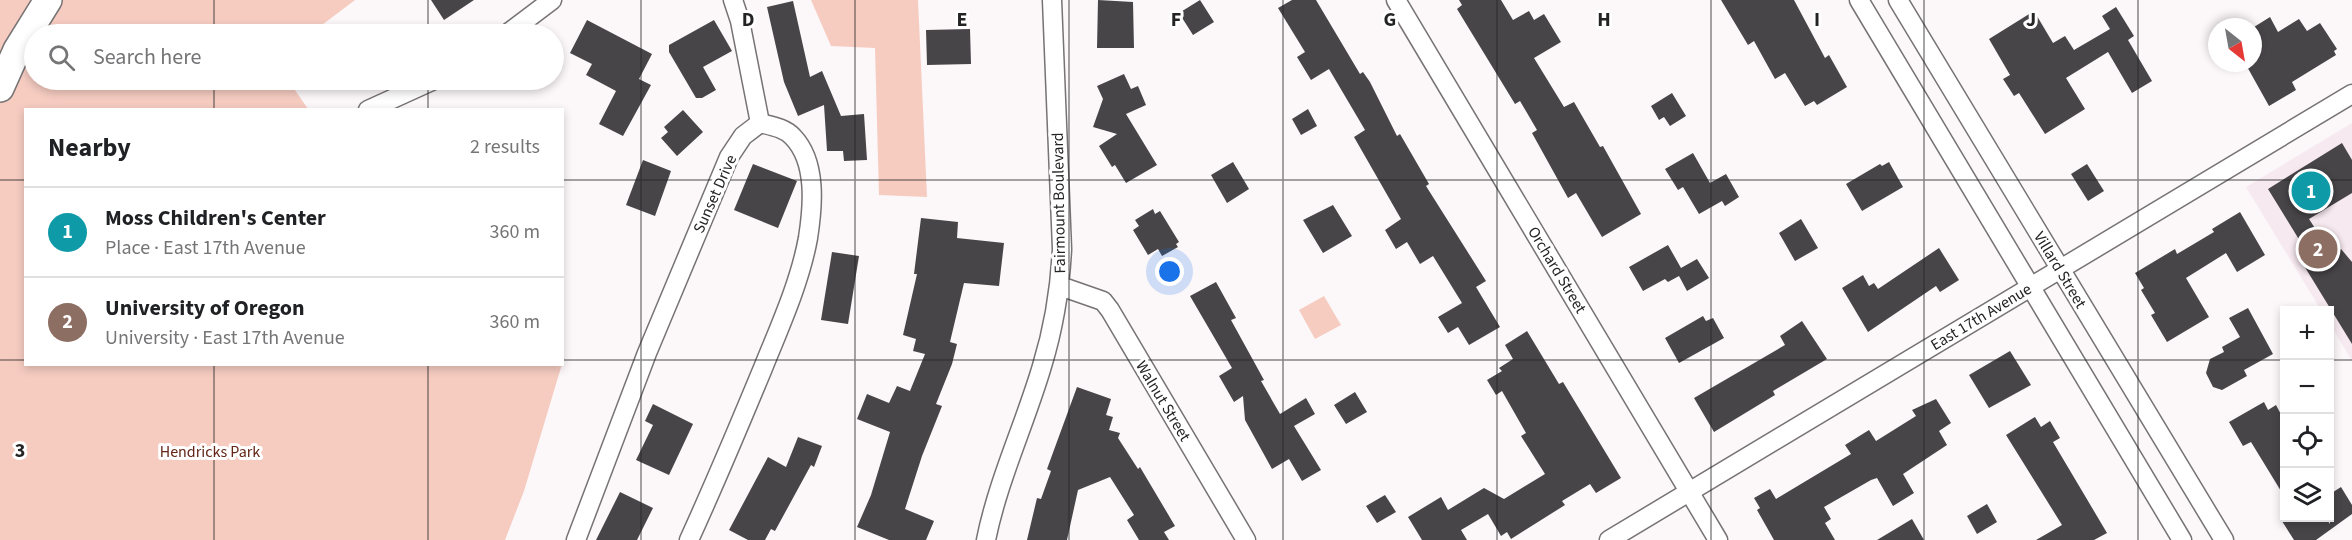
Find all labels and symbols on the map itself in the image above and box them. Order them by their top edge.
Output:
text: D [742,6,754,34]
text: E [957,6,967,34]
text: F [1171,6,1181,34]
text: G [1384,6,1396,34]
text: H [1597,6,1611,34]
text: I [1814,6,1820,34]
text: J [2026,6,2036,34]
north arrow [2208,18,2262,72]
street label: Fairmount Boulevard [1047,132,1071,274]
street label: Sunset Drive [688,151,742,237]
pin: 1 [2292,168,2330,213]
street label: Orchard Street [1522,222,1592,318]
pin: 2 [2298,226,2338,272]
street label: Villard Street [2028,227,2092,313]
your location [1155,257,1184,286]
street label: East 17th Avenue [1926,278,2036,356]
street label: Walnut Street [1130,357,1196,446]
text: 3 [15,437,25,465]
park label: Hendricks Park [160,441,260,463]

